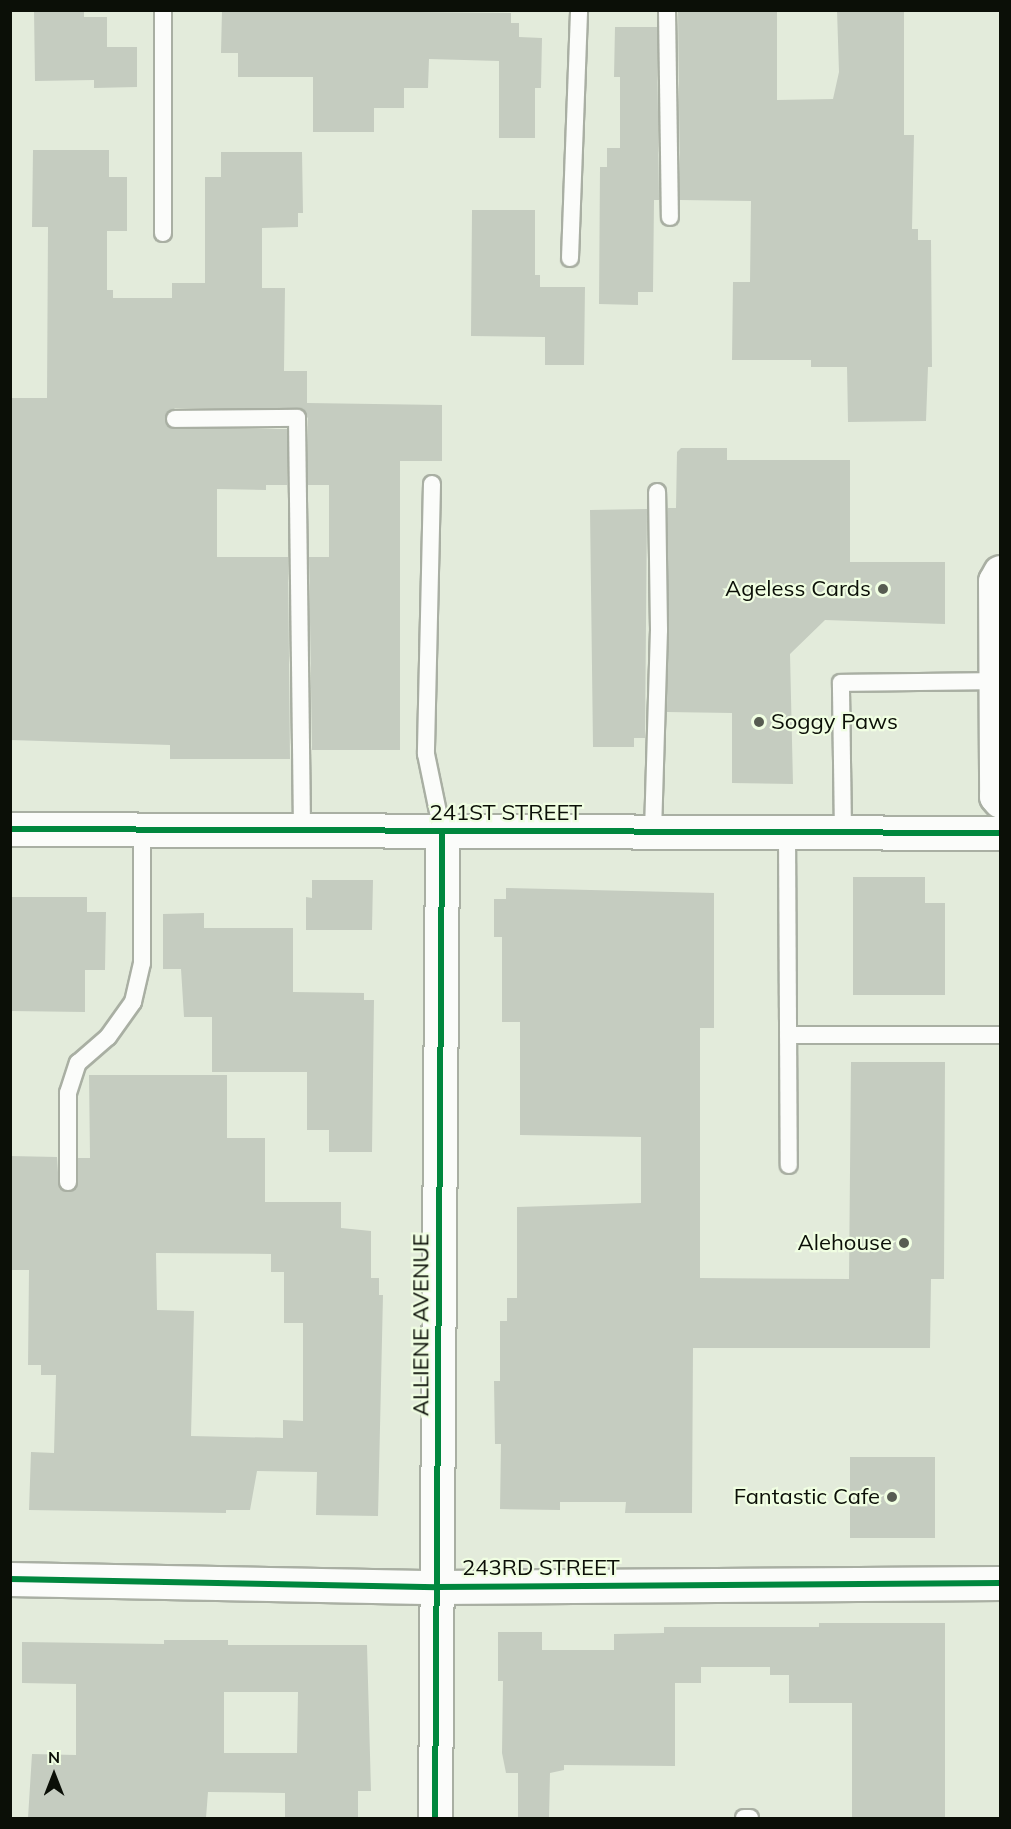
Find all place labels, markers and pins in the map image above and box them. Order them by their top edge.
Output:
place label: Ageless Cards [725,576,871,602]
marker: Ageless Cards [876,582,890,596]
place label: Soggy Paws [771,709,898,735]
marker: Soggy Paws [752,715,766,729]
place label: Alehouse [798,1230,892,1256]
marker: Alehouse [897,1236,911,1250]
place label: Fantastic Cafe [734,1484,880,1510]
marker: Fantastic Cafe [885,1490,899,1504]

